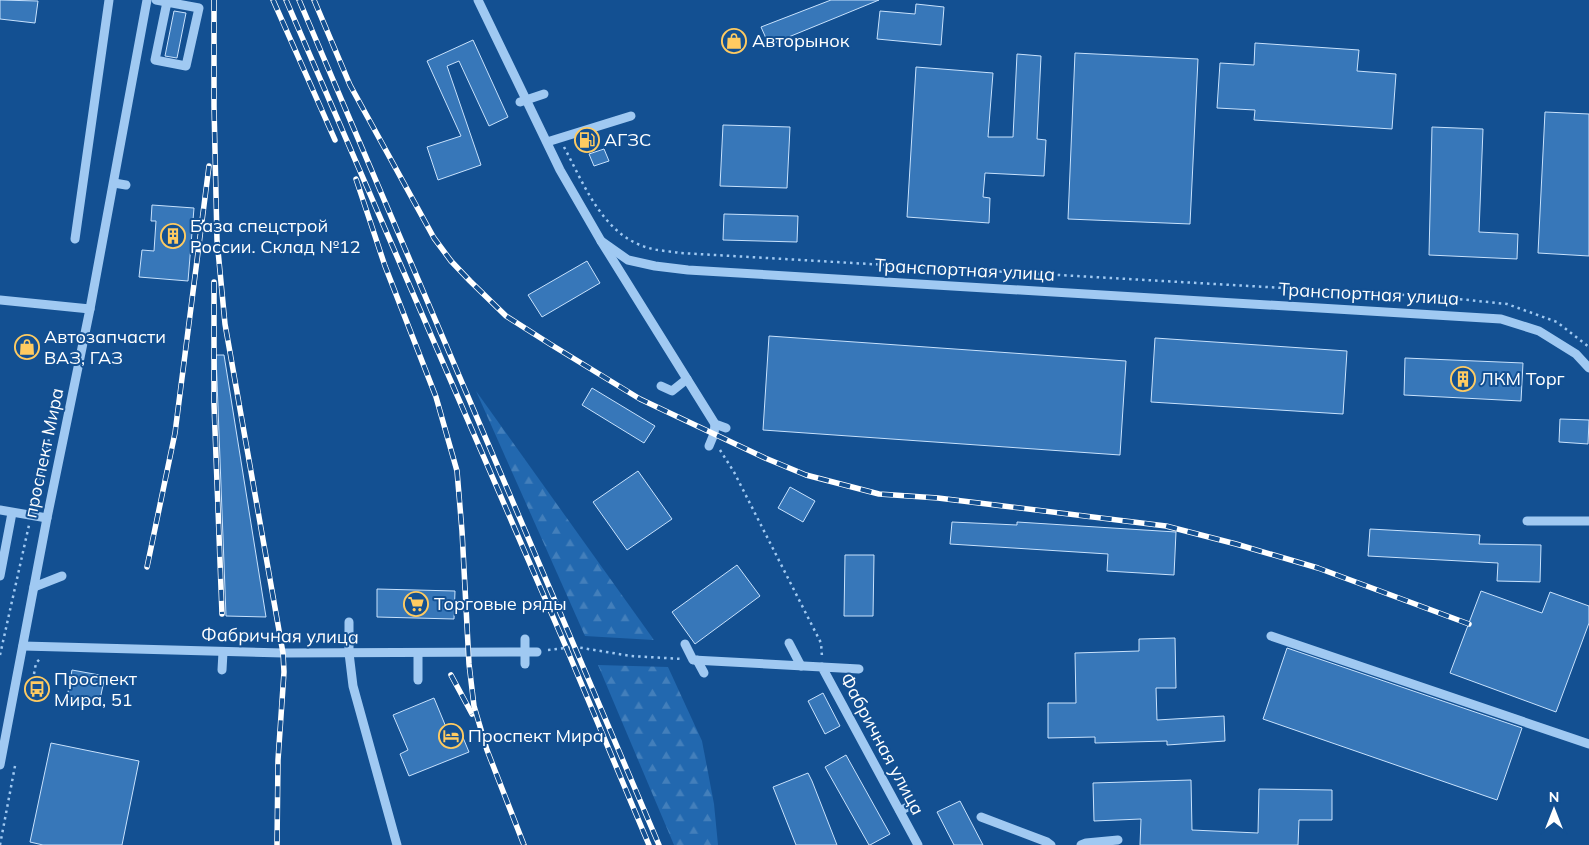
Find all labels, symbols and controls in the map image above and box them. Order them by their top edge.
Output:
shop icon: Авторынок [721,28,747,54]
place label: Авторынок [752,29,850,52]
fuel station icon: АГЗС [574,127,600,153]
place label: АГЗС [604,128,651,151]
place label: База спецстрой России. Склад №12 [190,214,361,258]
building icon: База спецстрой России. Склад №12 [160,223,186,249]
street label: Транспортная улица [874,253,1056,286]
street label: Транспортная улица [1278,277,1460,310]
place label: Автозапчасти ВАЗ, ГАЗ [44,325,166,369]
shop icon: Автозапчасти ВАЗ, ГАЗ [14,334,40,360]
building icon: ЛКМ Торг [1450,366,1476,392]
place label: ЛКМ Торг [1480,367,1565,390]
street label: проспект Мира [18,386,69,520]
supermarket icon: Торговые ряды [403,591,429,617]
place label: Торговые ряды [434,592,567,615]
street label: Фабричная улица [201,623,359,648]
place label: Проспект Мира, 51 [54,667,138,711]
street label: Фабричная улица [835,669,930,819]
bus stop icon: Проспект Мира, 51 [24,676,50,702]
hotel icon: Проспект Мира [438,723,464,749]
place label: Проспект Мира [468,724,604,747]
north arrow [1529,785,1579,835]
text: N [1549,788,1559,806]

